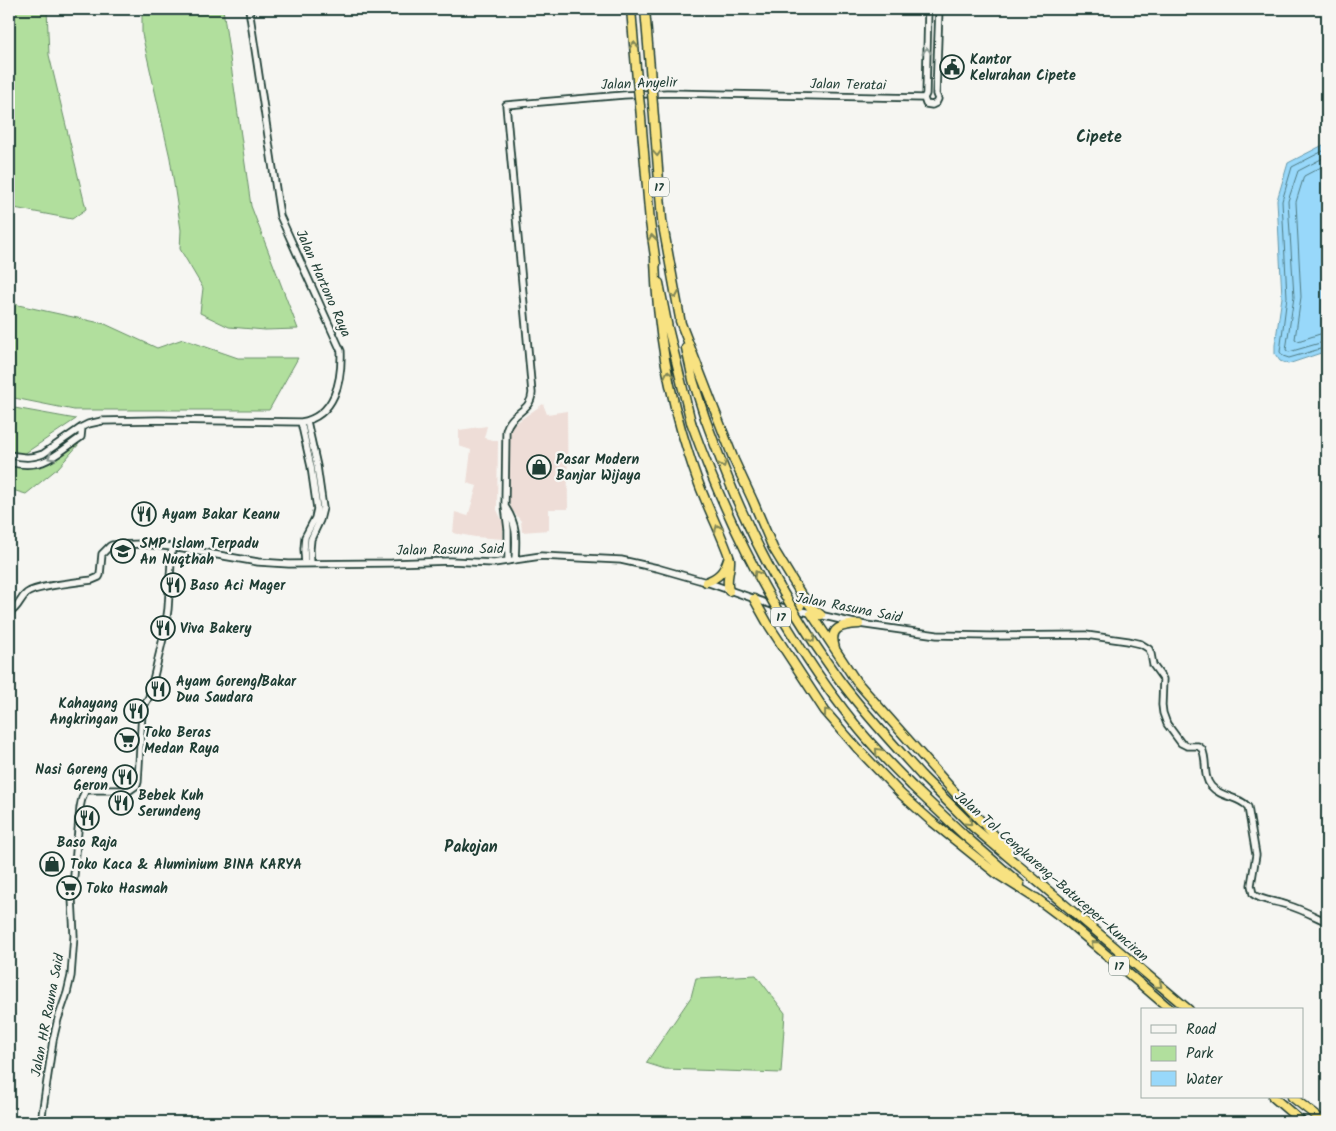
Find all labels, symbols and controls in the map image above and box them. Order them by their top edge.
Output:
one-way arrow [629,40,640,48]
one-way arrow [921,47,932,55]
place label: Kantor Kelurahan Cipete [970,49,1076,87]
public building icon: Kantor Kelurahan Cipete [939,54,965,80]
street label: Jalan Anyelir [600,72,679,96]
street label: Jalan Teratai [810,73,887,97]
district label: Cipete [1076,125,1122,150]
one-way arrow [651,149,662,157]
road number: 17 [649,178,669,196]
street label: Jalan Hartono Raya [289,226,357,341]
one-way arrow [647,234,658,242]
one-way arrow [669,291,679,300]
one-way arrow [663,369,674,378]
place label: Pasar Modern Banjar Wijaya [556,449,641,487]
one-way arrow [48,450,57,460]
shop icon: Pasar Modern Banjar Wijaya [526,454,552,480]
one-way arrow [716,459,727,468]
restaurant icon: Ayam Bakar Keanu [131,501,157,527]
place label: Ayam Bakar Keanu [162,504,280,526]
one-way arrow [713,524,724,533]
place label: SMP Islam Terpadu An Nuqthah [140,533,259,571]
school or university icon: SMP Islam Terpadu An Nuqthah [110,538,136,564]
street label: Jalan Rasuna Said [396,538,505,562]
one-way arrow [753,570,763,579]
restaurant icon: Baso Aci Mager [160,572,186,598]
place label: Baso Aci Mager [190,575,286,597]
street label: Jalan Rasuna Said [794,587,905,629]
road number: 17 [771,608,791,626]
restaurant icon: Viva Bakery [150,615,176,641]
place label: Viva Bakery [180,618,252,640]
one-way arrow [806,634,815,643]
place label: Ayam Goreng/Bakar Dua Saudara [176,671,297,709]
restaurant icon: Ayam Goreng/Bakar Dua Saudara [145,676,171,702]
place label: Kahayang Angkringan [50,693,118,731]
restaurant icon: Kahayang Angkringan [123,698,149,724]
one-way arrow [824,709,832,718]
place label: Toko Beras Medan Raya [144,722,219,760]
supermarket icon: Toko Beras Medan Raya [114,727,140,753]
one-way arrow [875,747,884,756]
place label: Nasi Goreng Geron [35,759,108,797]
restaurant icon: Nasi Goreng Geron [112,764,138,790]
place label: Bebek Kuh Serundeng [138,785,204,823]
street label: Jalan Tol Cengkareng–Batuceper–Kunciran [949,786,1154,968]
restaurant icon: Bebek Kuh Serundeng [108,790,134,816]
restaurant icon: Baso Raja [74,805,100,831]
one-way arrow [963,816,972,825]
place label: Baso Raja [57,832,117,854]
district label: Pakojan [444,835,498,860]
shop icon: Toko Kaca & Aluminium BINA KARYA [39,851,65,877]
place label: Toko Kaca & Aluminium BINA KARYA [70,854,302,876]
supermarket icon: Toko Hasmah [56,875,82,901]
place label: Toko Hasmah [86,878,168,900]
one-way arrow [1090,941,1099,950]
street label: Jalan HR Rauna Said [25,951,71,1079]
road number: 17 [1109,956,1129,976]
one-way arrow [1154,979,1163,988]
legend [1141,1008,1304,1098]
text: Road [1186,1018,1217,1042]
text: Park [1186,1042,1214,1066]
text: Water [1186,1068,1223,1092]

